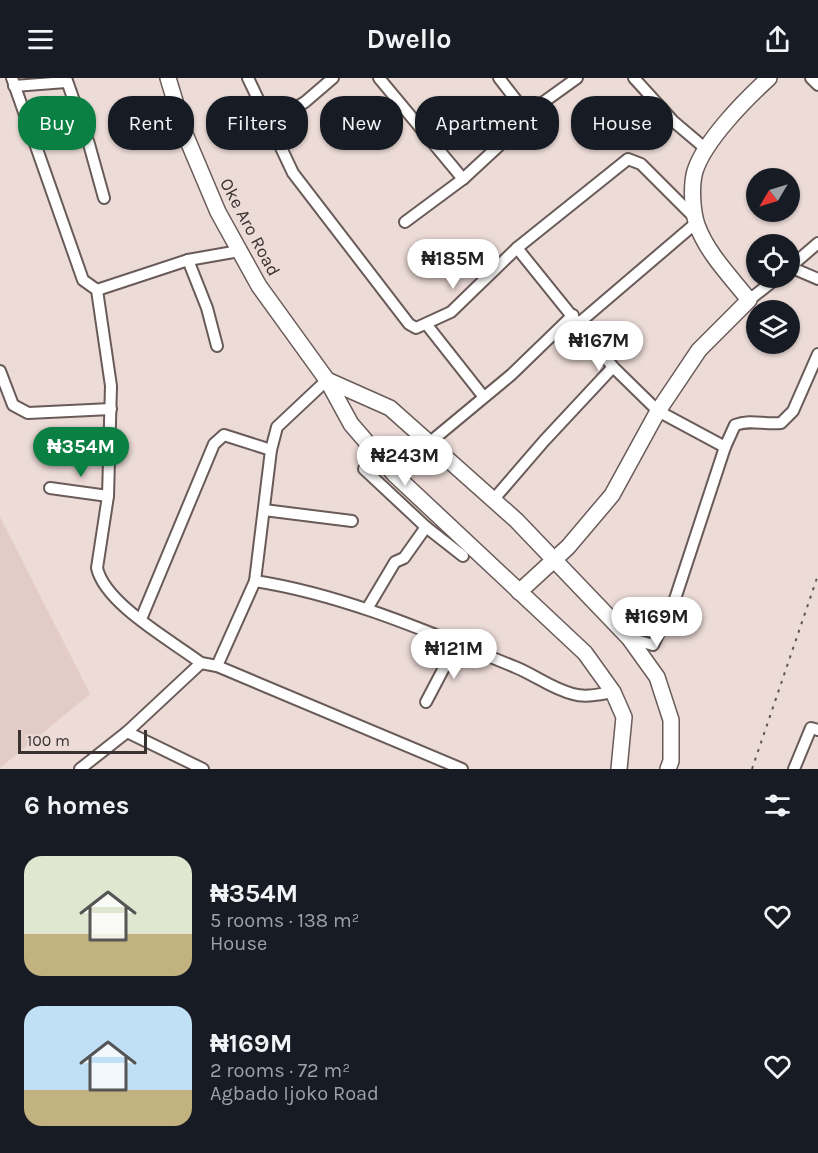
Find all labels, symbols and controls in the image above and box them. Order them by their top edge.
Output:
icon: menu [24,23,57,56]
text: Dwello [366,23,452,55]
icon: share [761,23,794,56]
chip: Buy [18,96,96,150]
chip: Rent [108,96,194,150]
chip: Filters [206,96,308,150]
chip: New [320,96,403,150]
chip: Apartment [415,96,559,150]
chip: House [571,96,673,150]
north arrow [746,168,800,222]
map controls [746,168,800,354]
street label: Oke Aro Road [215,174,285,280]
button: locate [746,234,800,288]
pin: ₦185M [411,239,495,290]
text: ₦185M [421,247,485,270]
button: layers [746,300,800,354]
pin: ₦167M [557,321,641,372]
text: ₦167M [568,329,630,352]
pin: ₦354M [39,427,123,478]
text: ₦354M [47,435,115,458]
pin: ₦243M [363,436,447,487]
text: ₦243M [371,444,439,467]
pin: ₦169M [615,597,699,648]
text: ₦169M [625,605,689,628]
pin: ₦121M [412,629,496,680]
text: ₦121M [425,637,483,660]
scale bar [18,727,147,754]
text: 100 m [27,731,70,750]
icon: filters [761,789,794,822]
text: 6 homes [24,790,129,821]
text: ₦354M [210,878,298,909]
icon: home [72,880,144,952]
icon: heart [761,900,794,933]
text: 5 rooms · 138 m² [210,909,360,932]
text: House [210,932,267,955]
text: ₦169M [210,1028,292,1059]
icon: home [72,1030,144,1102]
icon: heart [761,1050,794,1083]
text: 2 rooms · 72 m² [210,1059,350,1082]
text: Agbado Ijoko Road [210,1082,379,1105]

